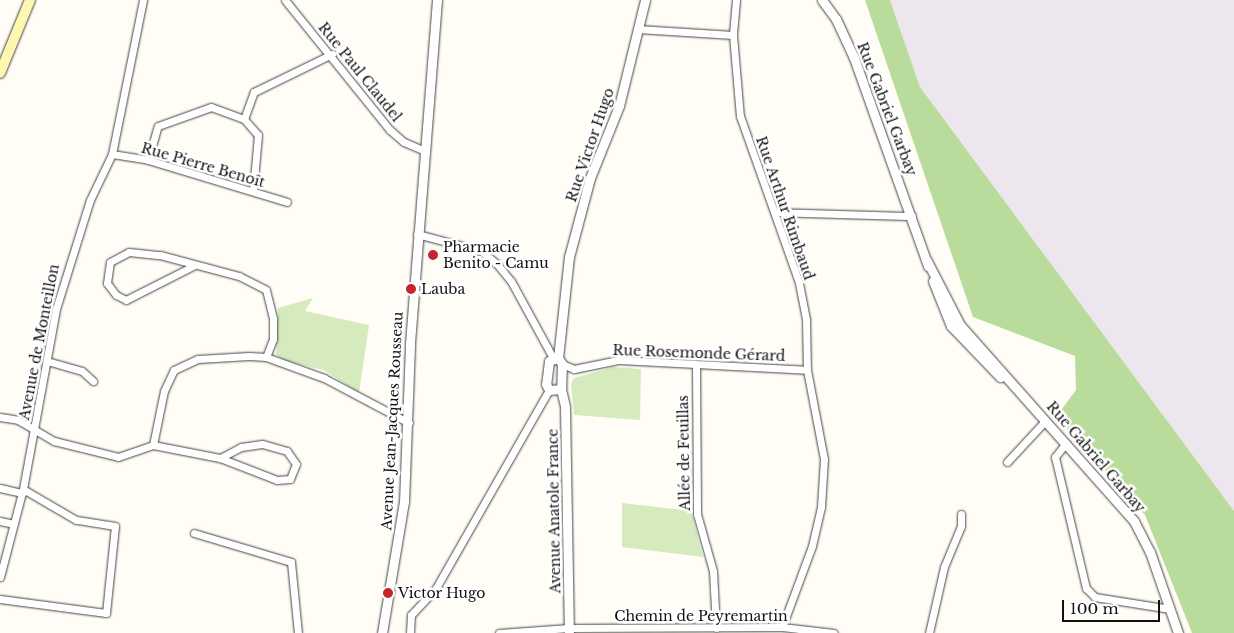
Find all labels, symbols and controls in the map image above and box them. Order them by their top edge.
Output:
street label: Rue Paul Claudel [315,19,405,125]
street label: Rue Gabriel Garbay [854,40,920,178]
street label: Rue Victor Hugo [562,85,618,205]
street label: Rue Arthur Rimbaud [752,134,818,282]
street label: Rue Pierre Benoît [139,139,267,191]
place label: Pharmacie Benito - Camu [443,239,549,272]
marker: Pharmacie Benito - Camu [427,249,439,261]
street label: Avenue de Monteillon [16,263,62,421]
place label: Lauba [421,281,465,297]
marker: Lauba [405,283,417,295]
street label: Avenue Jean-Jacques Rousseau [378,311,406,531]
street label: Rue Rosemonde Gérard [612,342,786,364]
street label: Allée de Feuillas [675,395,693,511]
street label: Rue Gabriel Garbay [1043,398,1149,516]
street label: Avenue Anatole France [544,428,564,594]
place label: Victor Hugo [398,585,486,601]
marker: Victor Hugo [382,587,394,599]
scale bar [1064,590,1162,622]
text: 100 m [1070,599,1119,618]
street label: Chemin de Peyremartin [614,608,788,624]

